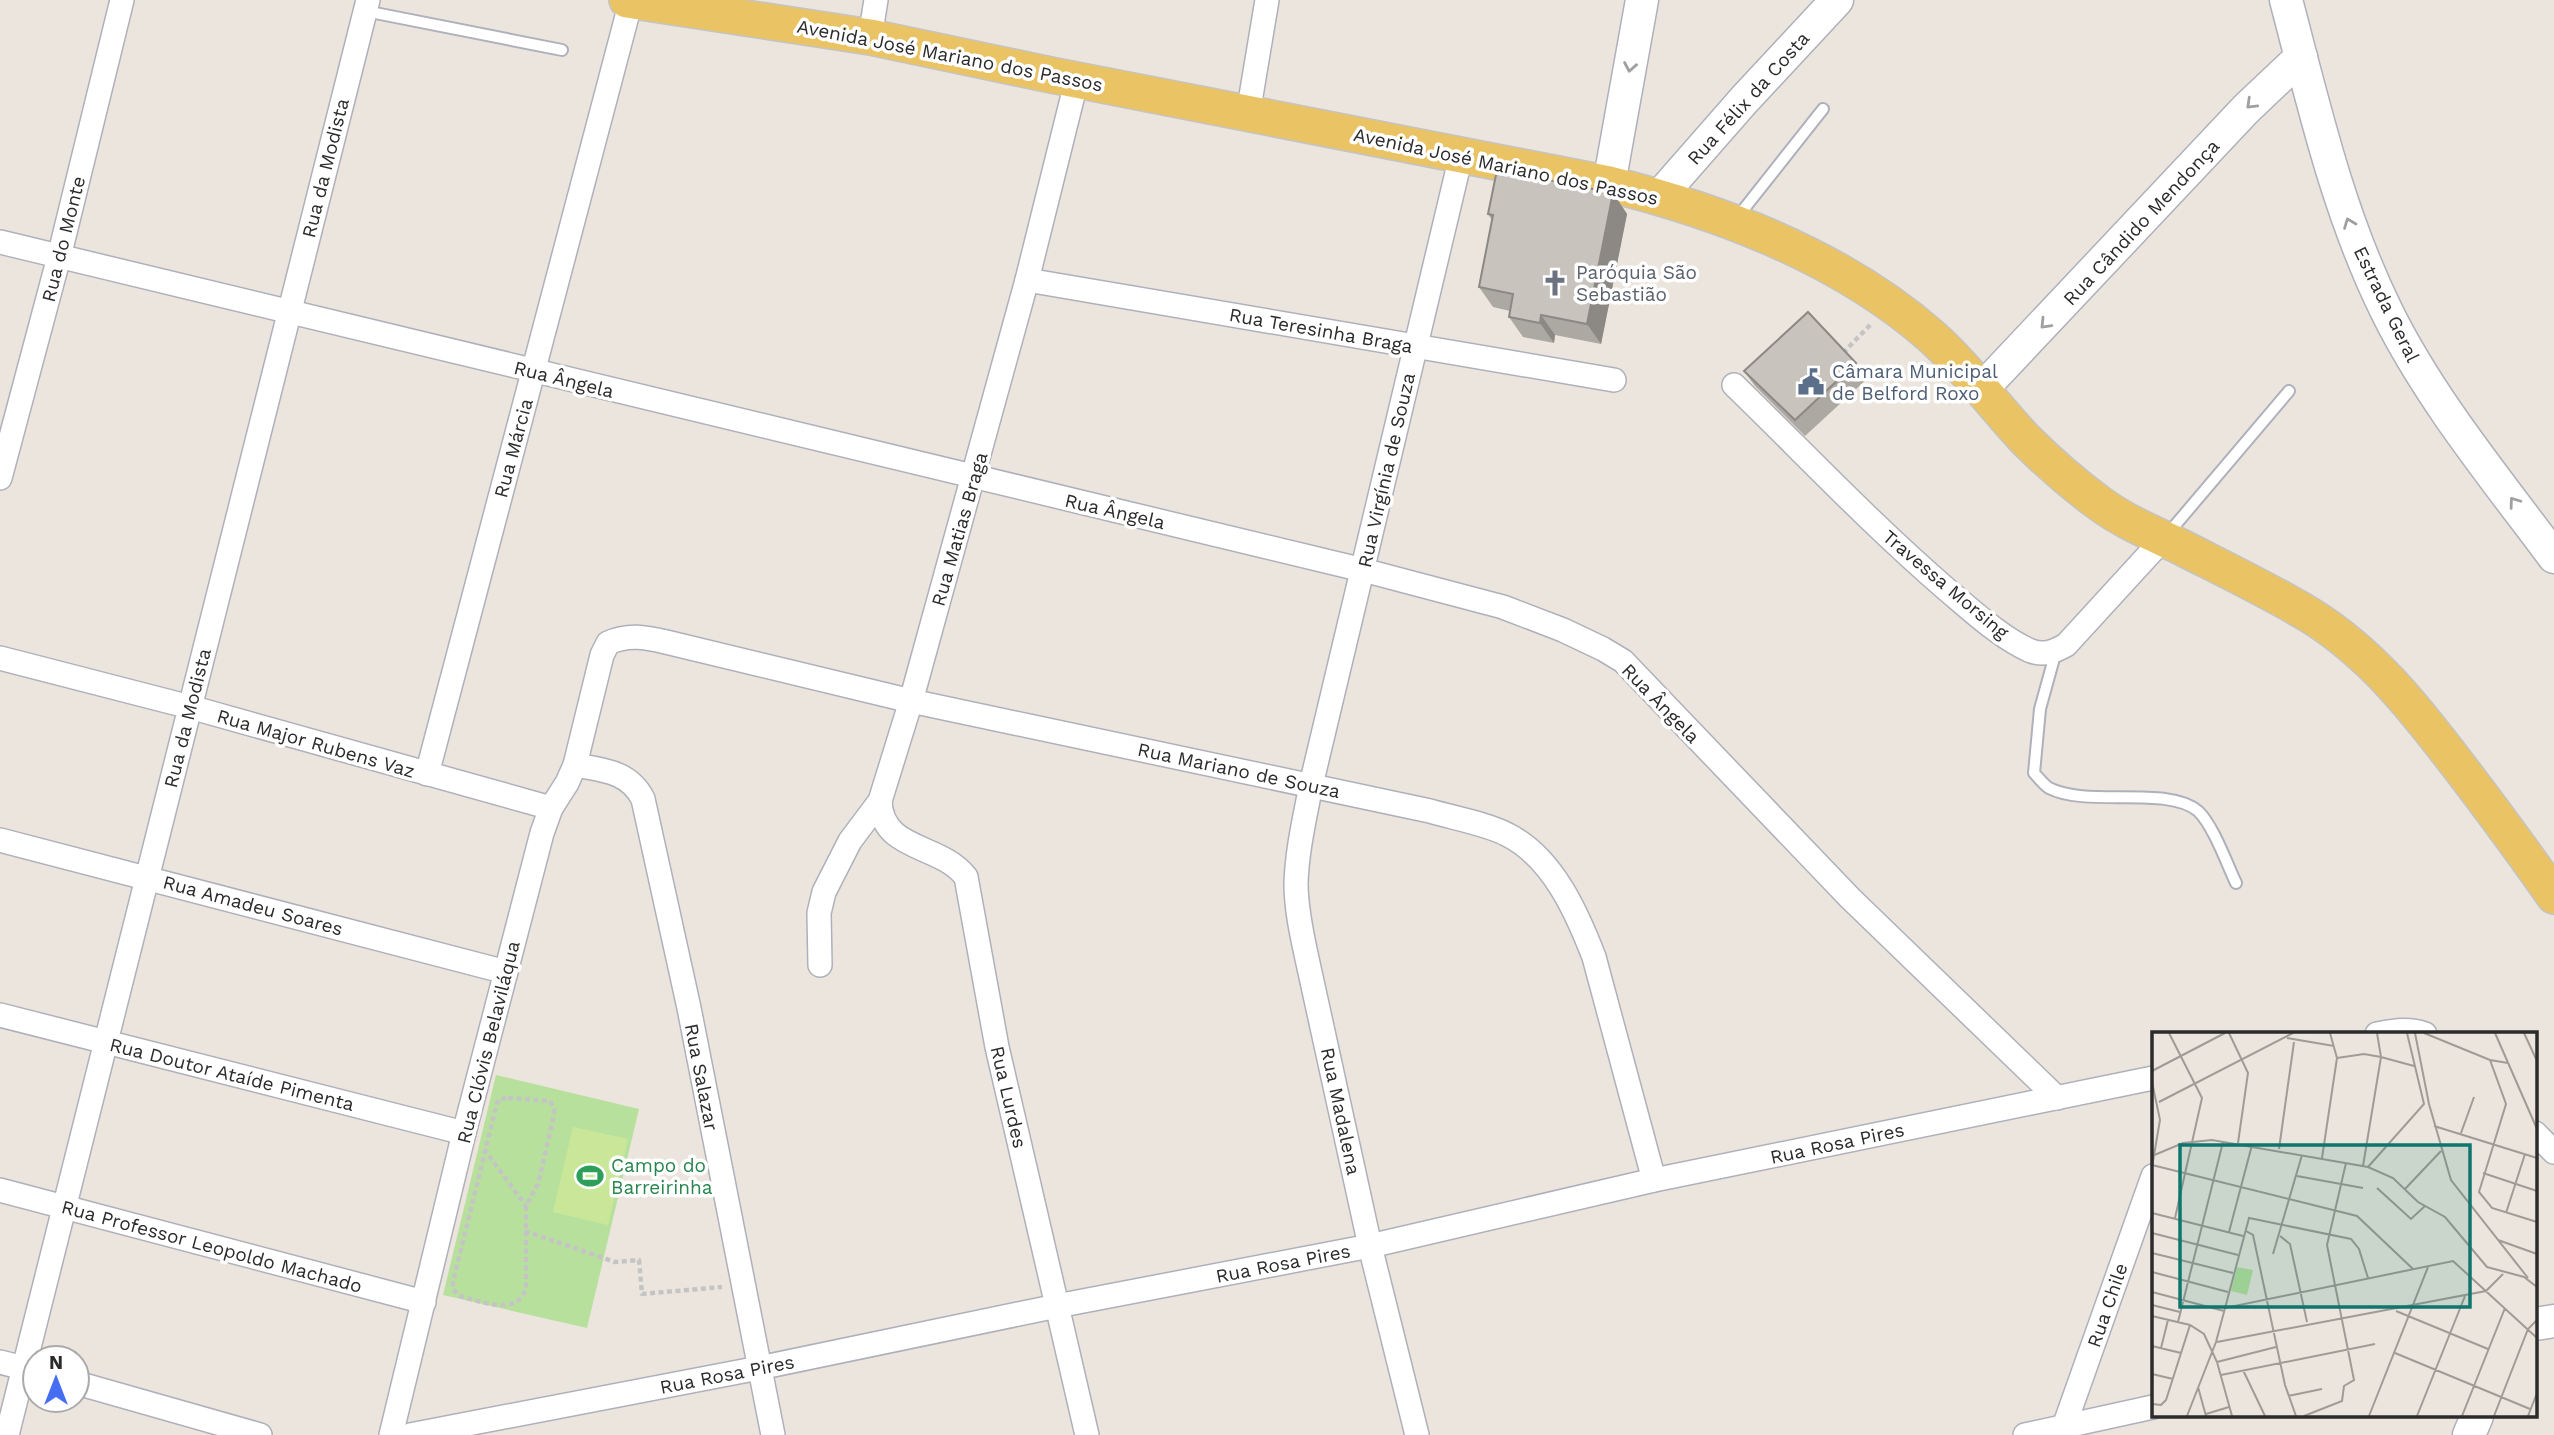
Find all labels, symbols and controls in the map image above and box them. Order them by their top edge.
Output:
street label: Avenida José Mariano dos Passos [795,15,1105,96]
street label: Rua Félix da Costa [1682,27,1814,170]
one-way arrow [1624,61,1639,73]
street label: Rua da Modista [297,96,354,240]
one-way arrow [2247,96,2260,109]
street label: Avenida José Mariano dos Passos [1351,123,1660,210]
street label: Rua Cândido Mendonça [2058,134,2224,310]
street label: Rua do Monte [37,174,90,304]
one-way arrow [2343,218,2357,230]
street label: Estrada Geral [2349,243,2425,366]
place label: Paróquia São Sebastião [1576,261,1697,306]
church icon: Paróquia São Sebastião [1540,268,1570,298]
street label: Rua Teresinha Braga [1227,303,1415,358]
one-way arrow [2041,315,2054,328]
street label: Rua Ângela [512,356,616,403]
place label: Câmara Municipal de Belford Roxo [1832,360,1998,405]
public building icon: Câmara Municipal de Belford Roxo [1796,367,1826,397]
street label: Rua Virgínia de Souza [1353,370,1420,570]
street label: Rua Márcia [489,396,538,500]
street label: Rua Matias Braga [926,449,993,609]
street label: Rua Ângela [1063,489,1167,534]
one-way arrow [2509,497,2522,510]
street label: Travessa Morsing [1878,525,2014,644]
street label: Rua da Modista [159,646,216,790]
street label: Rua Ângela [1617,659,1705,748]
street label: Rua Major Rubens Vaz [214,704,417,783]
street label: Rua Mariano de Souza [1135,738,1343,803]
street label: Rua Amadeu Soares [160,870,345,941]
street label: Rua Clóvis Belaviláqua [452,938,525,1146]
street label: Rua Salazar [680,1021,723,1133]
inset map [2152,1032,2536,1418]
street label: Rua Doutor Ataíde Pimenta [107,1033,357,1116]
street label: Rua Lurdes [986,1044,1031,1150]
street label: Rua Madalena [1316,1045,1365,1177]
street label: Rua Rosa Pires [1768,1118,1906,1169]
place label: Campo do Barreirinha [611,1154,713,1199]
sports icon: Campo do Barreirinha [575,1161,605,1191]
street label: Rua Professor Leopoldo Machado [59,1195,365,1298]
street label: Rua Rosa Pires [1214,1239,1352,1288]
street label: Rua Chile [2082,1260,2133,1350]
north arrow [21,1344,91,1414]
street label: Rua Rosa Pires [658,1350,796,1399]
text: N [49,1351,63,1374]

